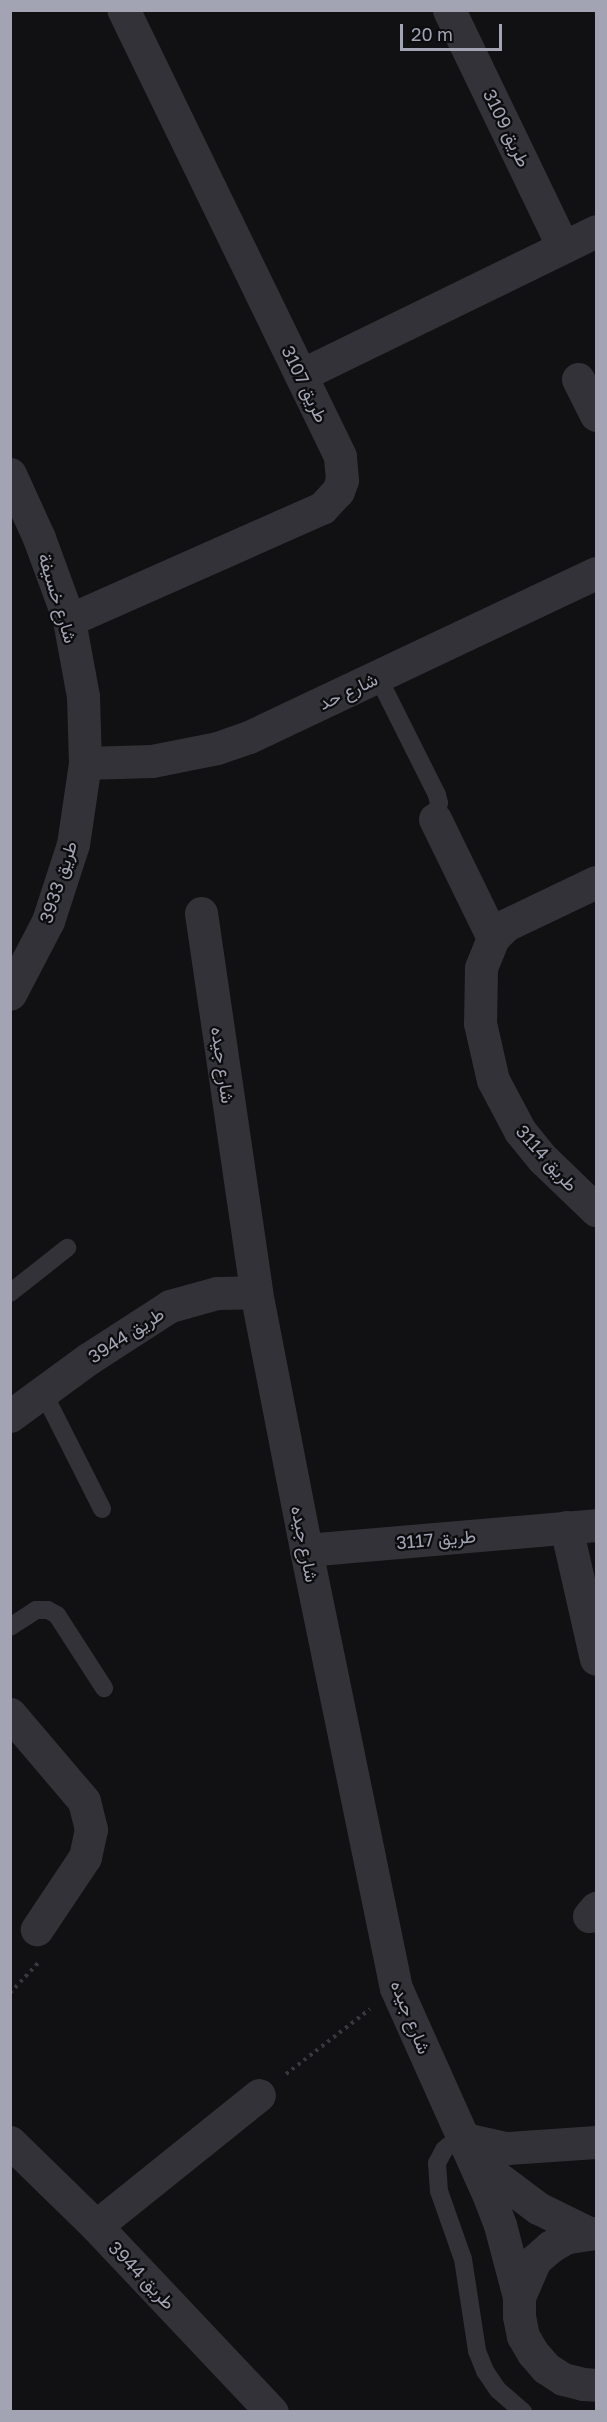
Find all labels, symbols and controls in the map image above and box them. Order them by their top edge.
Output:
scale bar [403,12,505,50]
text: 20 m [411,23,453,45]
street label: طريق 3109 [479,86,535,170]
street label: طريق 3107 [277,342,333,426]
street label: شارع خسيفة [34,550,82,646]
street label: شارع حد [315,668,381,714]
street label: طريق 3933 [35,838,81,926]
street label: شارع جيده [207,1025,239,1105]
street label: طريق 3114 [512,1120,582,1196]
street label: طريق 3944 [84,1303,168,1367]
street label: شارع جيده [287,1504,323,1584]
street label: طريق 3117 [395,1525,477,1553]
street label: شارع جيده [387,1977,435,2057]
street label: طريق 3944 [104,2237,180,2313]

